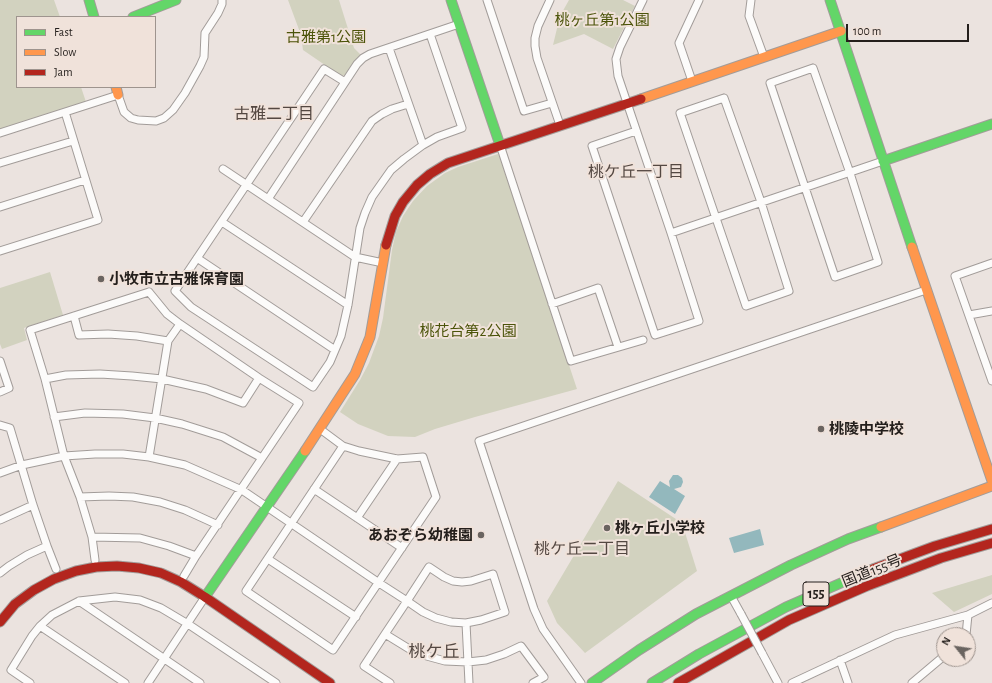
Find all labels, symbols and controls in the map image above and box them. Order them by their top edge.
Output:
park label: 桃ヶ丘第1公園 [554,11,650,29]
legend [16,16,156,88]
scale bar [848,16,971,42]
text: 100 m [853,25,881,37]
text: Fast [54,26,73,38]
park label: 古雅第1公園 [286,28,366,46]
text: Slow [54,46,76,58]
text: Jam [54,66,73,78]
district label: 古雅二丁目 [234,104,314,124]
district label: 桃ケ丘一丁目 [588,162,684,182]
place label: 小牧市立古雅保育園 [109,270,244,288]
marker: 小牧市立古雅保育園 [96,274,106,284]
park label: 桃花台第2公園 [420,322,516,340]
place label: 桃陵中学校 [829,420,904,438]
marker: 桃陵中学校 [816,424,826,434]
place label: 桃ヶ丘小学校 [615,519,705,537]
marker: 桃ヶ丘小学校 [602,523,612,533]
place label: あおぞら幼稚園 [368,526,473,544]
marker: あおぞら幼稚園 [476,530,486,540]
district label: 桃ケ丘二丁目 [534,539,630,559]
street label: 国道155号 [840,551,904,591]
road number: 155 [803,582,829,606]
north arrow [936,627,976,667]
text: N [939,635,953,647]
district label: 桃ケ丘 [409,642,459,662]

